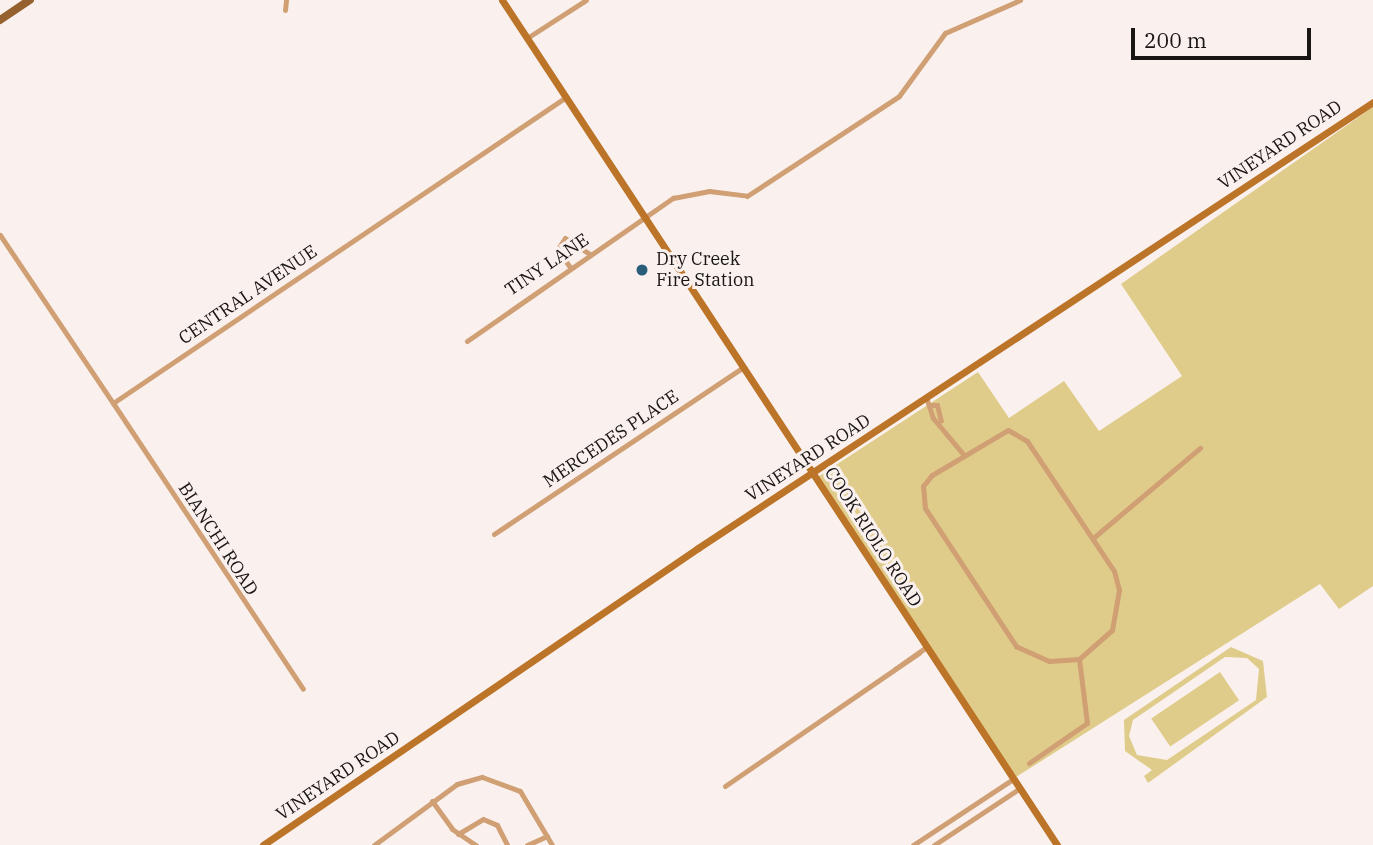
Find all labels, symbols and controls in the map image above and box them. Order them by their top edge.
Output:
scale bar [1135,14,1315,58]
text: 200 m [1144,26,1207,54]
street label: VINEYARD ROAD [1214,96,1346,194]
street label: TINY LANE [501,229,593,301]
street label: CENTRAL AVENUE [175,241,321,349]
place label: Dry Creek Fire Station [656,249,755,292]
marker: Dry Creek Fire Station [634,262,650,278]
street label: MERCEDES PLACE [539,386,683,492]
street label: VINEYARD ROAD [742,410,874,506]
street label: COOK RIOLO ROAD [820,463,926,611]
street label: BIANCHI ROAD [173,478,263,600]
street label: VINEYARD ROAD [272,727,404,825]

